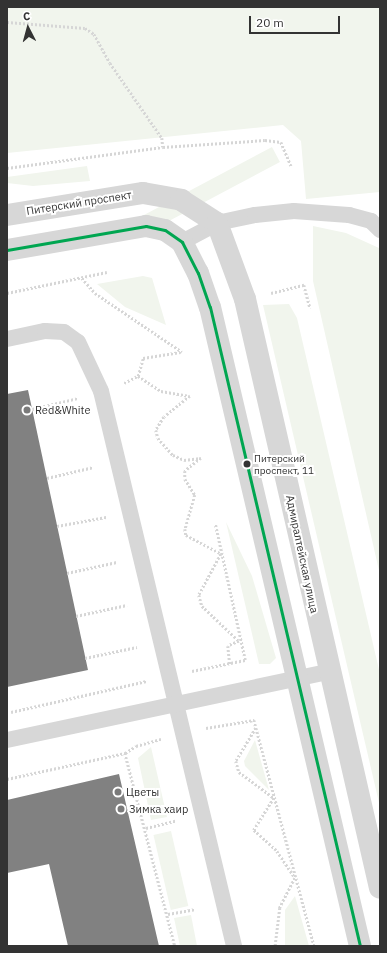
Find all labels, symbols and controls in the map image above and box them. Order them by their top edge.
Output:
north arrow [8,8,48,48]
scale bar [251,8,342,34]
text: С [22,9,31,23]
text: 20 m [256,15,284,30]
street label: Питерский проспект [25,188,133,218]
place label: Red&White [35,403,90,417]
marker: Red&White [22,405,32,415]
place label: Питерский проспект, 11 [254,452,314,476]
marker: Питерский проспект, 11 [242,459,252,469]
street label: Адмиралтейская улица [283,494,321,614]
place label: Цветы [126,785,159,799]
marker: Цветы [113,787,123,797]
place label: Зимка хаир [129,802,188,816]
marker: Зимка хаир [116,804,126,814]

